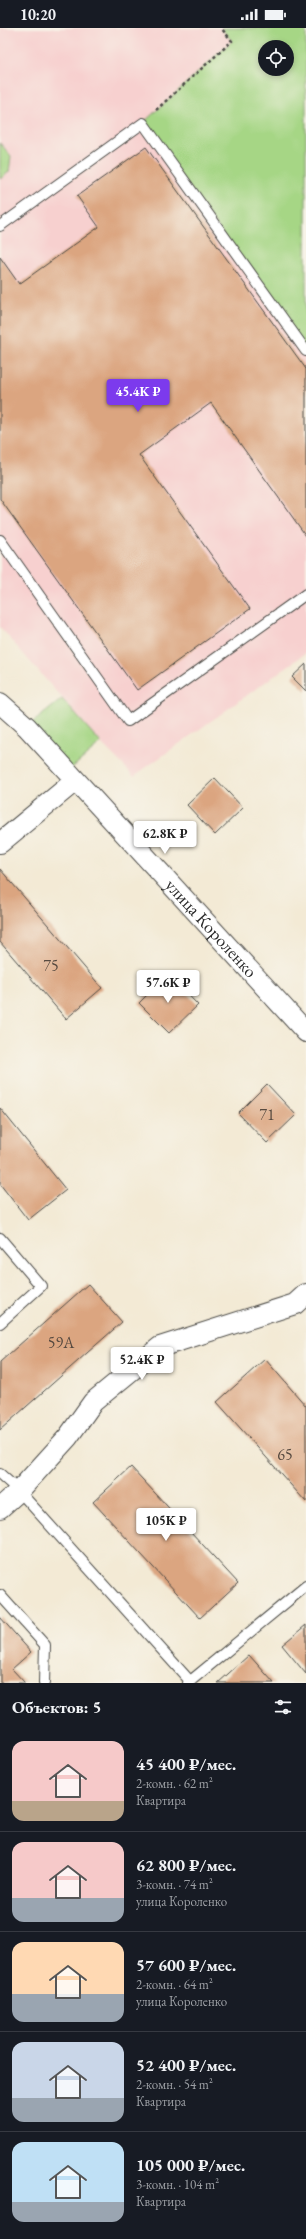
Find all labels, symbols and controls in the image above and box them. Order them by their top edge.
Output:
text: 10:20 [20,5,56,24]
map controls [258,40,294,76]
button: locate [258,40,294,76]
pin: 45.4K ₽ [101,379,175,413]
text: 45.4K ₽ [116,383,160,400]
pin: 62.8K ₽ [128,821,202,855]
text: 62.8K ₽ [143,825,187,842]
street label: улица Короленко [160,874,263,982]
house number: 75 [43,955,59,976]
pin: 57.6K ₽ [131,970,205,1004]
text: 57.6K ₽ [146,974,190,991]
house number: 71 [259,1104,275,1125]
house number: 59А [48,1332,75,1353]
pin: 52.4K ₽ [105,1347,179,1381]
text: 52.4K ₽ [120,1351,164,1368]
house number: 65 [277,1444,293,1465]
pin: 105K ₽ [133,1508,199,1542]
text: 105K ₽ [145,1512,187,1529]
text: Объектов: 5 [12,1696,102,1718]
icon: filters [272,1696,294,1718]
text: 45 400 ₽/мес. [136,1753,236,1775]
icon: home [44,1757,92,1805]
text: 2-комн. · 62 m² [136,1775,213,1792]
text: Квартира [136,1792,186,1809]
text: 62 800 ₽/мес. [136,1854,236,1876]
icon: home [44,1858,92,1906]
text: 3-комн. · 74 m² [136,1876,213,1893]
text: улица Короленко [136,1893,227,1910]
text: 57 600 ₽/мес. [136,1954,236,1976]
icon: home [44,1958,92,2006]
text: 2-комн. · 64 m² [136,1976,213,1993]
text: улица Короленко [136,1993,227,2010]
text: 52 400 ₽/мес. [136,2054,236,2076]
icon: home [44,2058,92,2106]
text: 2-комн. · 54 m² [136,2076,213,2093]
text: Квартира [136,2093,186,2110]
text: 105 000 ₽/мес. [136,2154,245,2176]
icon: home [44,2158,92,2206]
text: 3-комн. · 104 m² [136,2176,219,2193]
text: Квартира [136,2193,186,2210]

